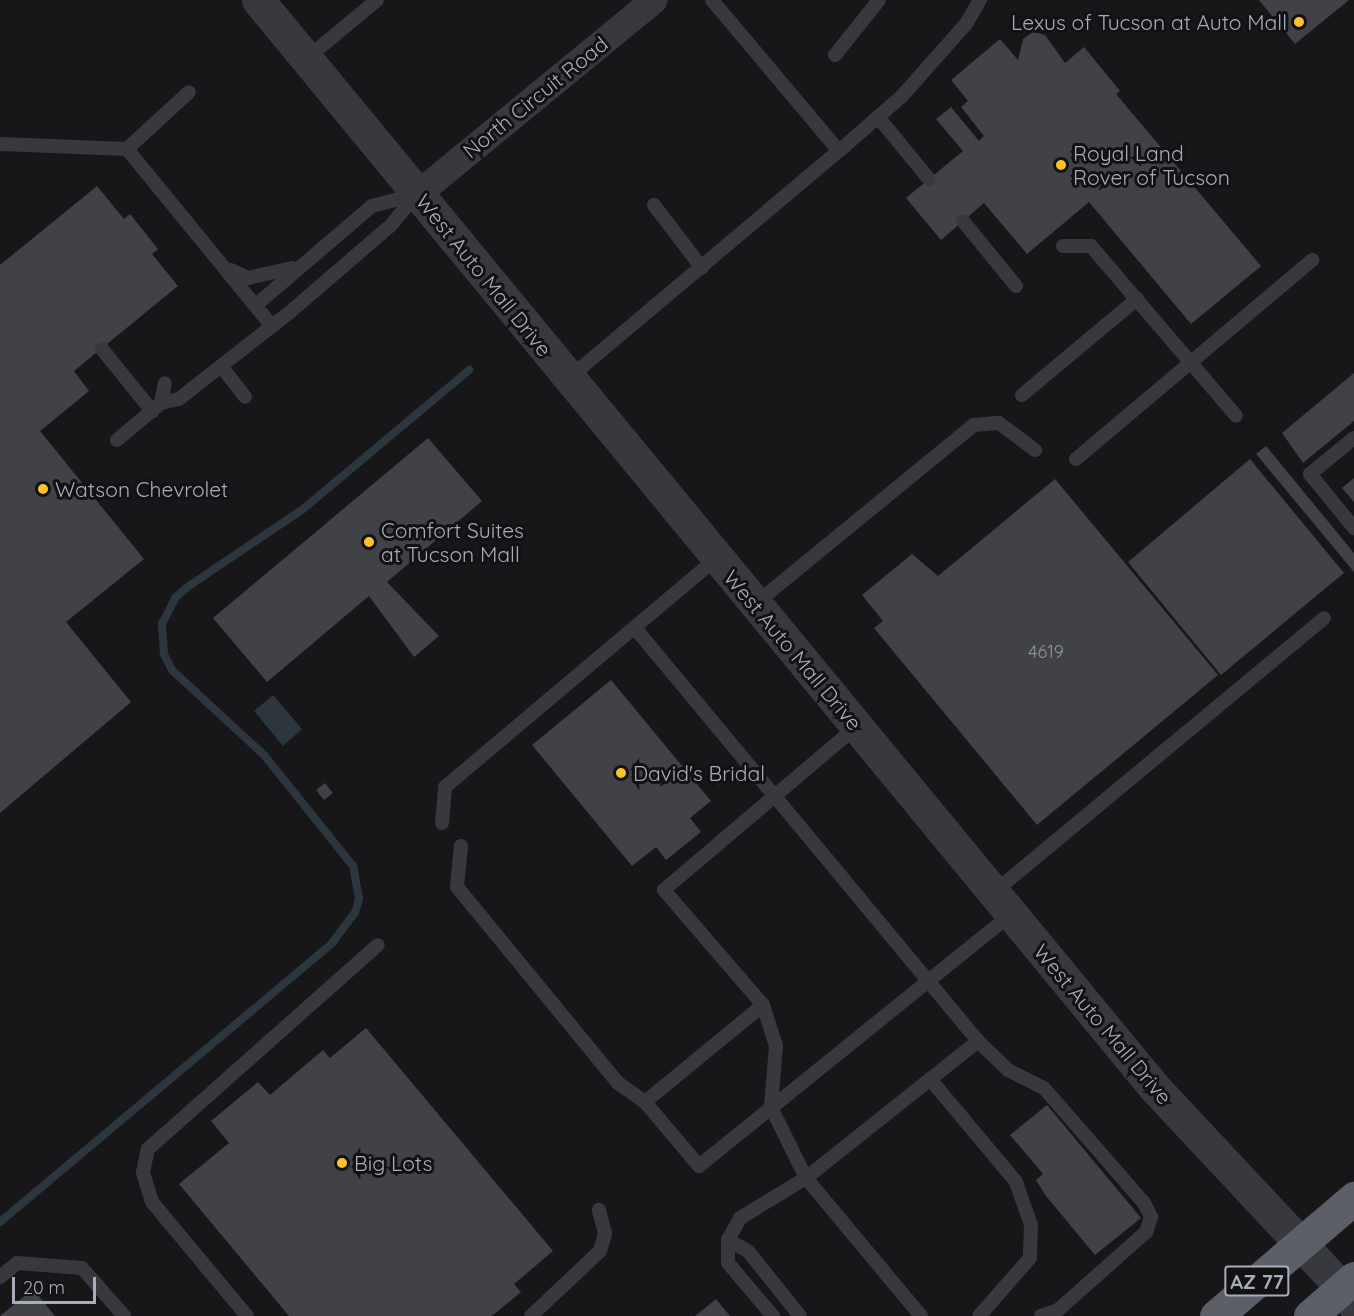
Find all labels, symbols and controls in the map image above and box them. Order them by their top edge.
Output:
place label: Lexus of Tucson at Auto Mall [1011,9,1287,35]
marker: Lexus of Tucson at Auto Mall [1292,15,1306,29]
street label: North Circuit Road [458,31,612,163]
place label: Royal Land Rover of Tucson [1073,140,1230,190]
marker: Royal Land Rover of Tucson [1054,158,1068,172]
street label: West Auto Mall Drive [411,189,557,361]
place label: Watson Chevrolet [55,476,228,502]
marker: Watson Chevrolet [36,482,50,496]
place label: Comfort Suites at Tucson Mall [381,517,524,567]
marker: Comfort Suites at Tucson Mall [362,535,376,549]
street label: West Auto Mall Drive [719,565,867,735]
house number: 4619 [1028,641,1064,663]
place label: David's Bridal [633,760,765,786]
marker: David's Bridal [614,766,628,780]
street label: West Auto Mall Drive [1029,939,1177,1109]
place label: Big Lots [354,1150,432,1176]
marker: Big Lots [335,1156,349,1170]
road number: AZ 77 [1224,1264,1290,1298]
scale bar [15,1265,99,1303]
text: 20 m [23,1276,65,1299]

